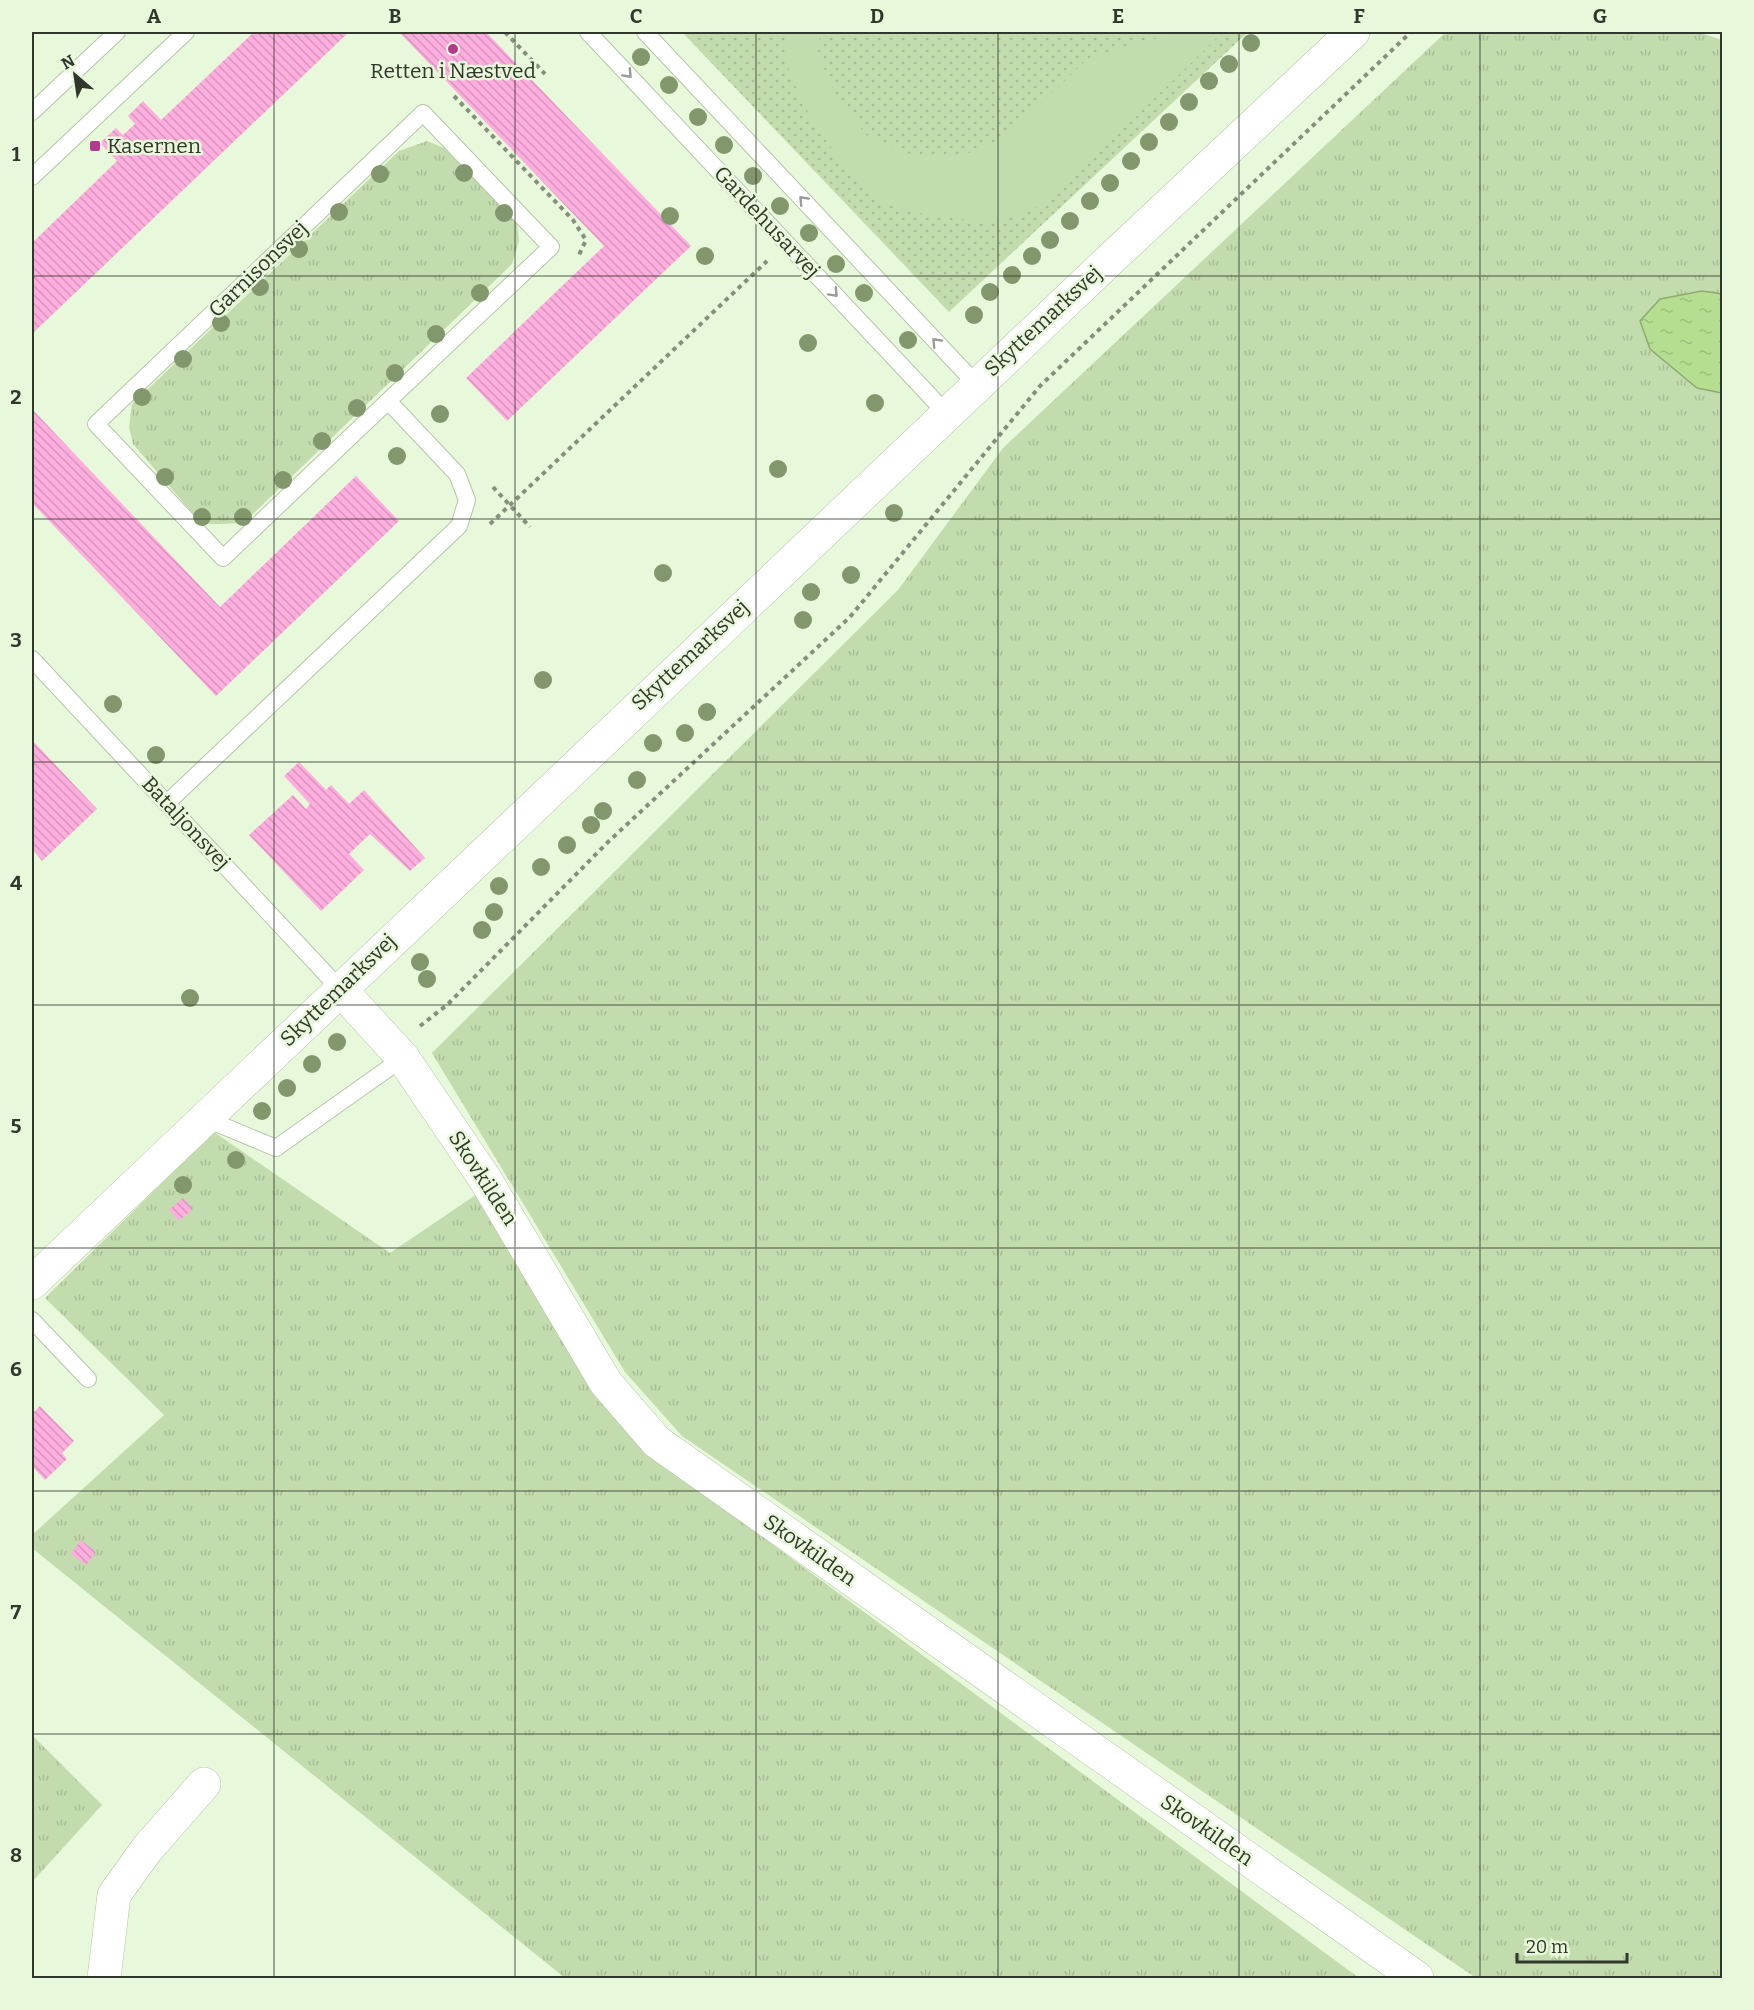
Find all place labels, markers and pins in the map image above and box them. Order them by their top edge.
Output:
marker: Retten i Næstved [446,42,460,56]
place label: Retten i Næstved [370,58,536,84]
place label: Kasernen [107,133,201,159]
marker: Kasernen [88,139,102,153]

